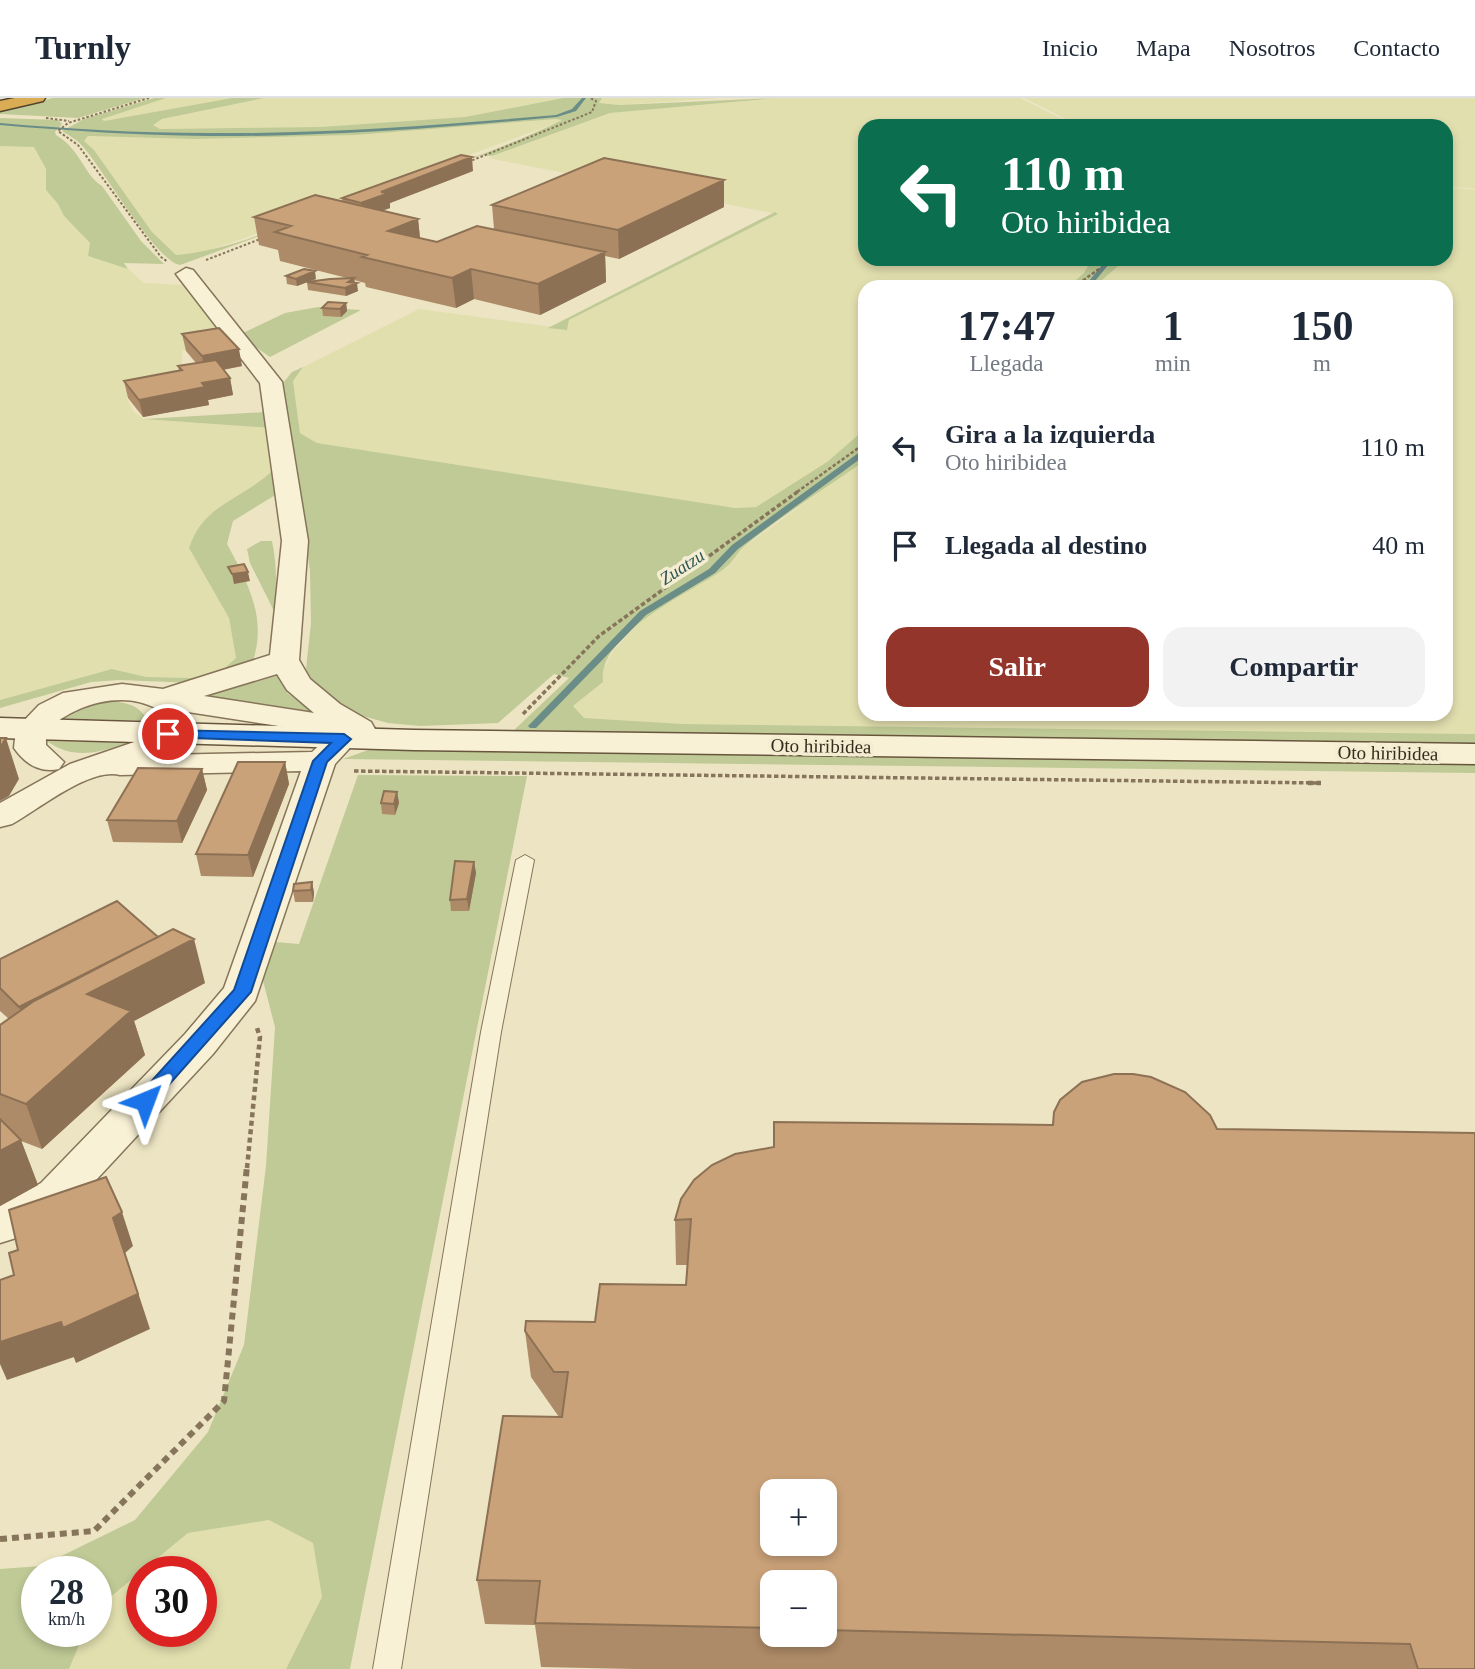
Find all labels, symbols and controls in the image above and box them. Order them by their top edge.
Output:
text: Turnly [35,30,131,66]
text: Inicio [1042,35,1098,61]
text: Mapa [1136,35,1191,61]
text: Nosotros [1229,35,1315,61]
text: Contacto [1353,35,1440,61]
text: 110 m [1001,146,1125,201]
icon: left [886,147,977,238]
text: Oto hiribidea [1001,204,1171,240]
text: 17:47 [958,303,1056,349]
text: 1 [1162,303,1183,349]
text: 150 [1290,303,1353,349]
text: Llegada [970,351,1044,376]
text: min [1155,351,1191,376]
text: m [1313,351,1331,376]
text: Gira a la izquierda [945,420,1155,449]
icon: left [886,429,924,467]
text: 110 m [1360,433,1425,462]
text: Oto hiribidea [945,450,1067,475]
icon: arrive [886,527,924,565]
text: Llegada al destino [945,531,1147,560]
text: 40 m [1372,531,1425,560]
water label: Zuatzu [656,545,708,589]
button: Salir [886,627,1149,707]
button: Compartir [1163,627,1425,707]
pin [138,704,198,764]
icon: arrive [149,715,187,753]
street label: Oto hiribidea [770,735,872,757]
street label: Oto hiribidea [1337,742,1439,764]
position arrow [108,1064,182,1138]
map controls [760,1479,837,1647]
button: + [760,1479,837,1556]
speed limit sign: 30 [126,1556,217,1647]
button: − [760,1570,837,1647]
text: 28 [49,1573,84,1612]
text: km/h [48,1609,85,1629]

